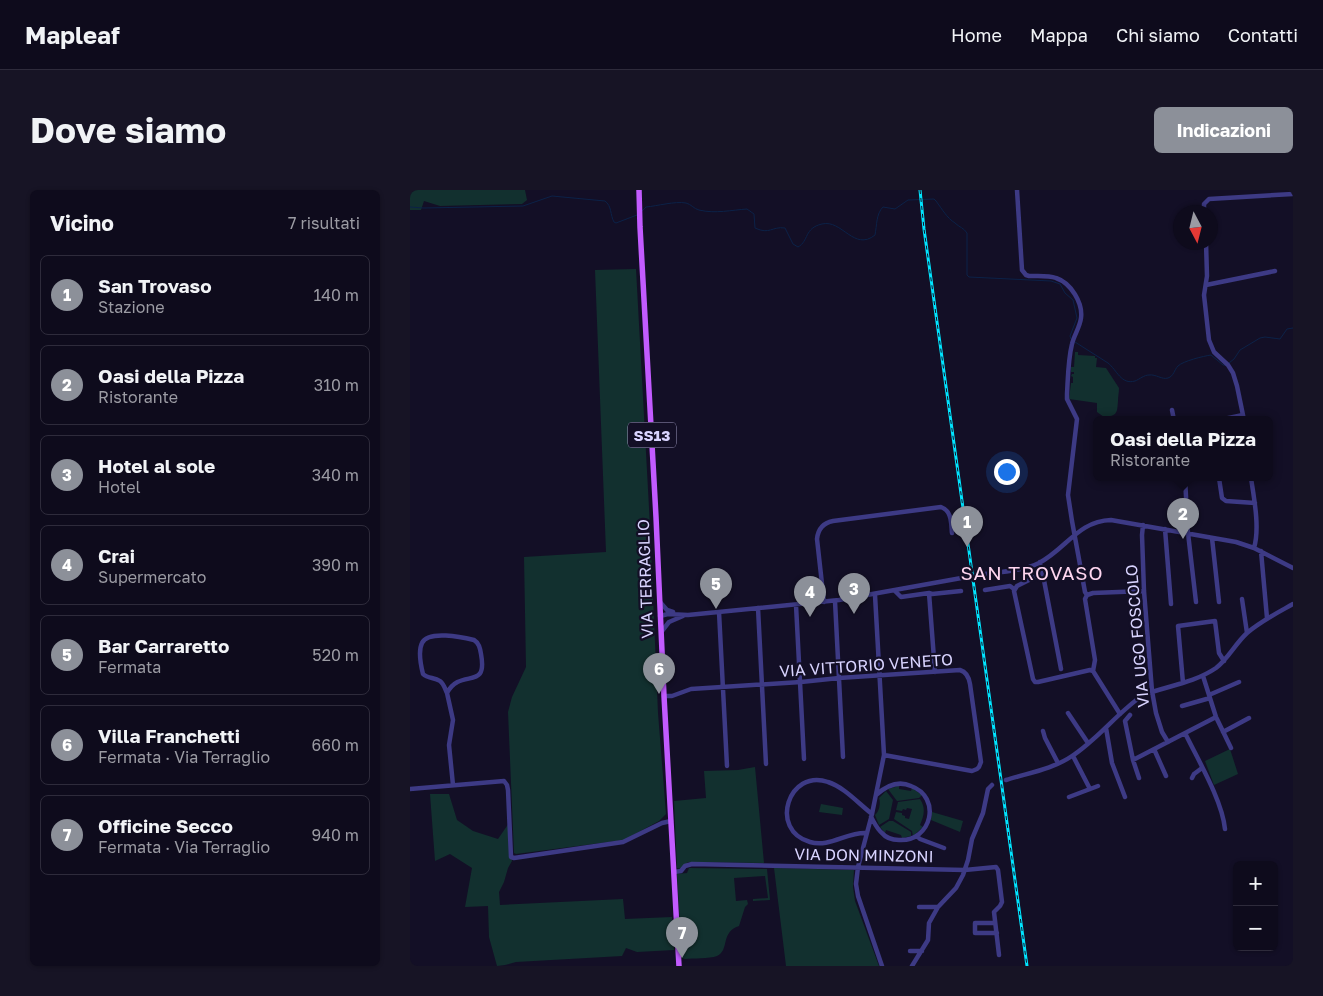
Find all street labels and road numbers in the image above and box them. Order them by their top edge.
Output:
road number: SS13 [628,422,676,448]
street label: VIA TERRAGLIO [633,519,657,639]
street label: VIA UGO FOSCOLO [1121,563,1153,709]
street label: VIA VITTORIO VENETO [779,649,953,681]
street label: VIA DON MINZONI [794,844,934,866]

